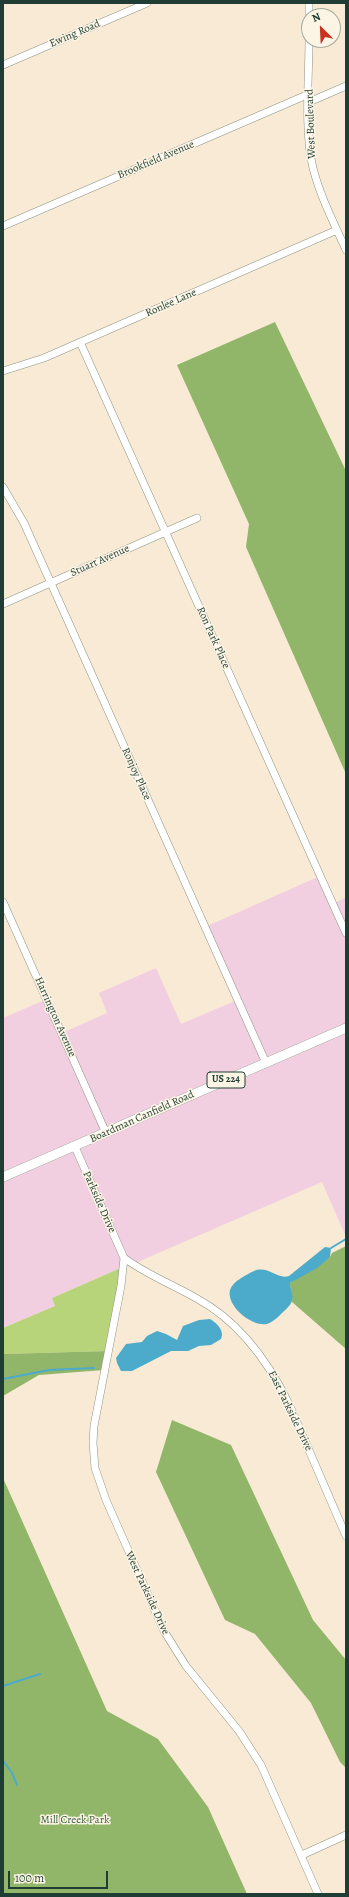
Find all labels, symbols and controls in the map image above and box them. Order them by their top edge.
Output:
north arrow [301,8,341,48]
text: N [310,9,323,26]
street label: Ewing Road [48,17,102,51]
street label: West Boulevard [303,89,319,159]
street label: Brookfield Avenue [116,138,196,182]
street label: Ronlee Lane [144,286,198,320]
street label: Stuart Avenue [68,542,132,580]
street label: Ron Park Place [194,605,232,671]
street label: Ronjoy Place [119,746,153,802]
street label: Harrington Avenue [31,975,79,1059]
road number: US 224 [207,1072,245,1088]
street label: Boardman Canfield Road [88,1088,196,1146]
street label: Parkside Drive [80,1169,118,1235]
street label: East Parkside Drive [265,1369,315,1453]
street label: West Parkside Drive [122,1549,172,1637]
park label: Mill Creek Park [41,1813,109,1827]
scale bar [10,1863,110,1889]
text: 100 m [15,1870,44,1886]

